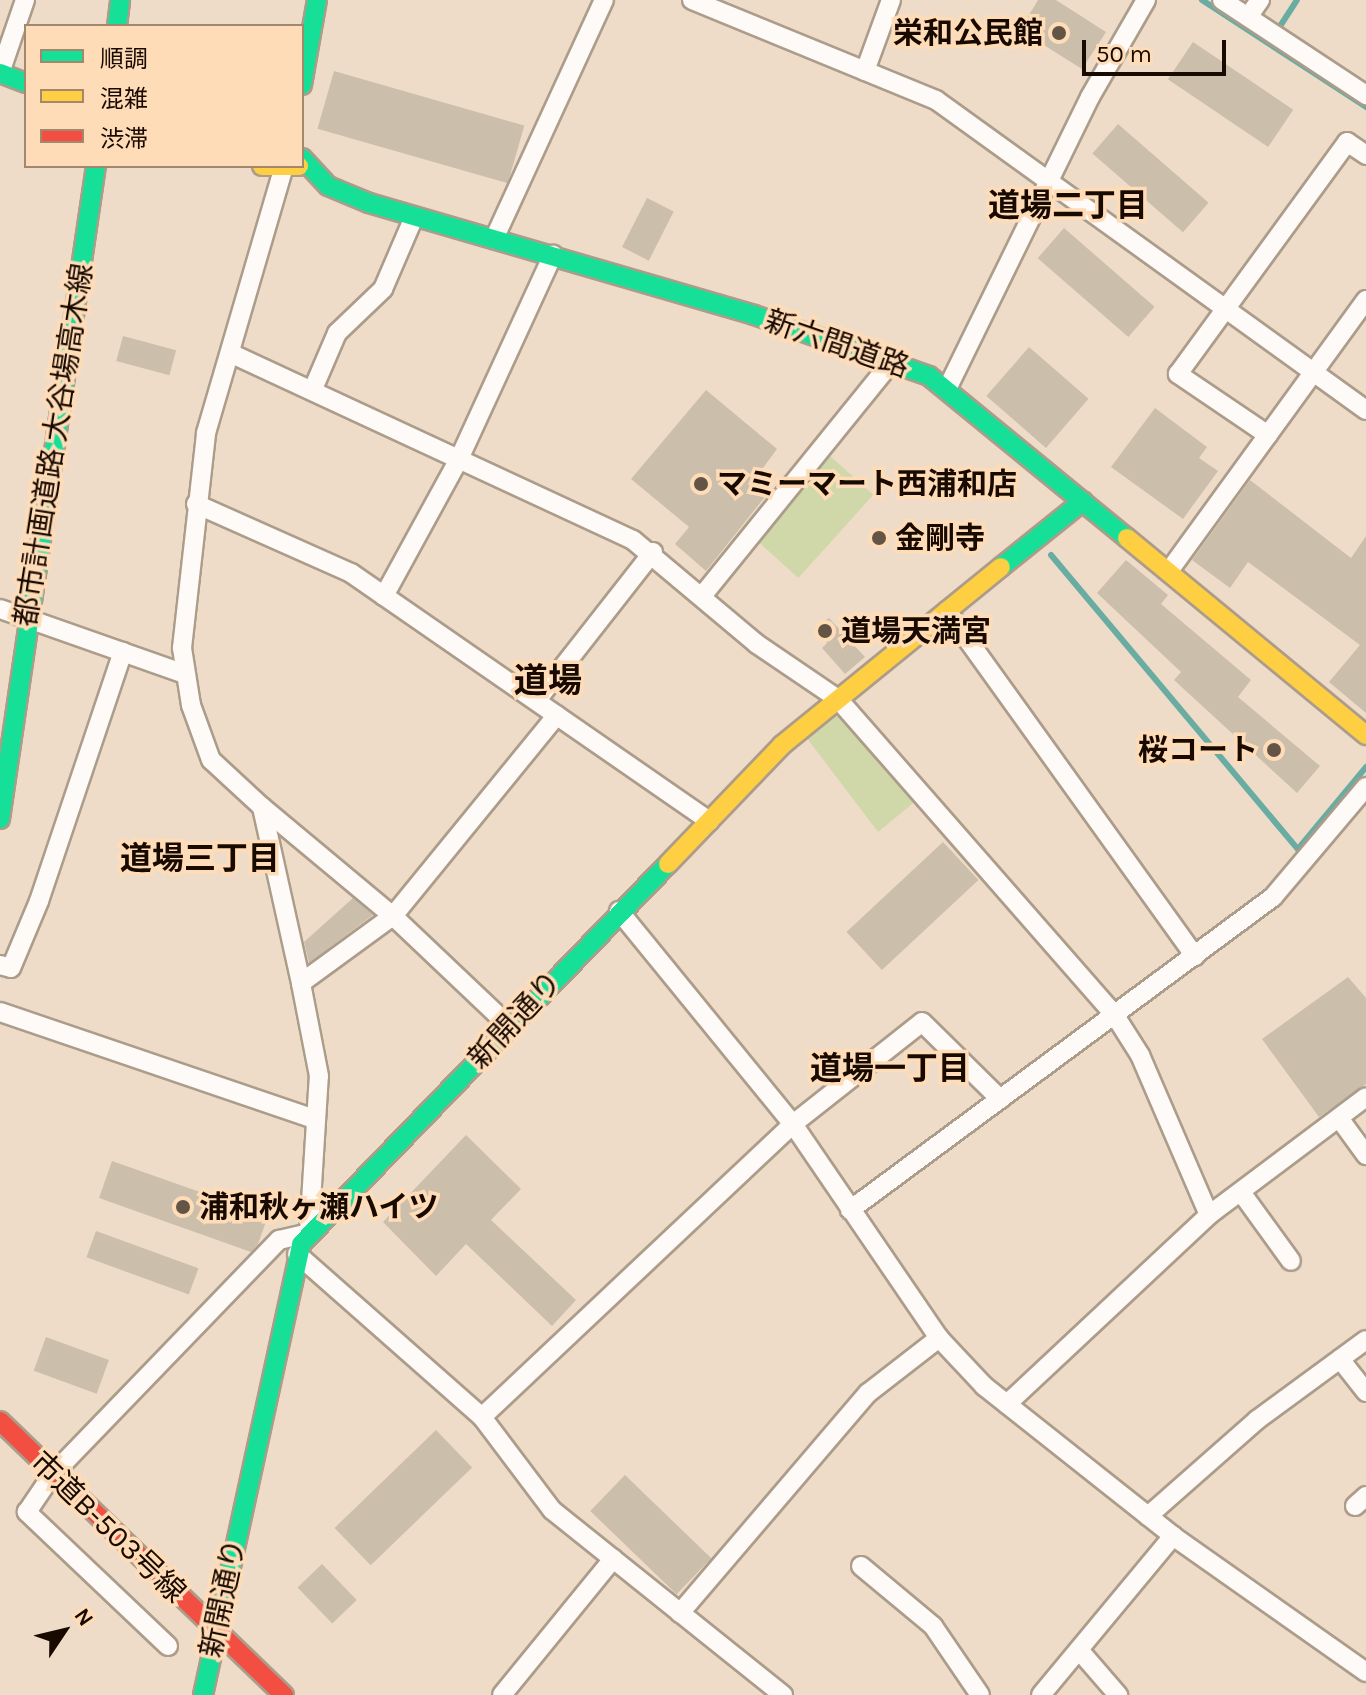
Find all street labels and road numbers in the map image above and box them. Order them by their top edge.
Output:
street label: 都市計画道路 大谷場高木線 [8,261,100,629]
street label: 新六間道路 [760,303,914,385]
street label: 新開通り [461,964,569,1076]
street label: 市道B-503号線 [23,1444,193,1610]
street label: 新開通り [193,1536,253,1660]

